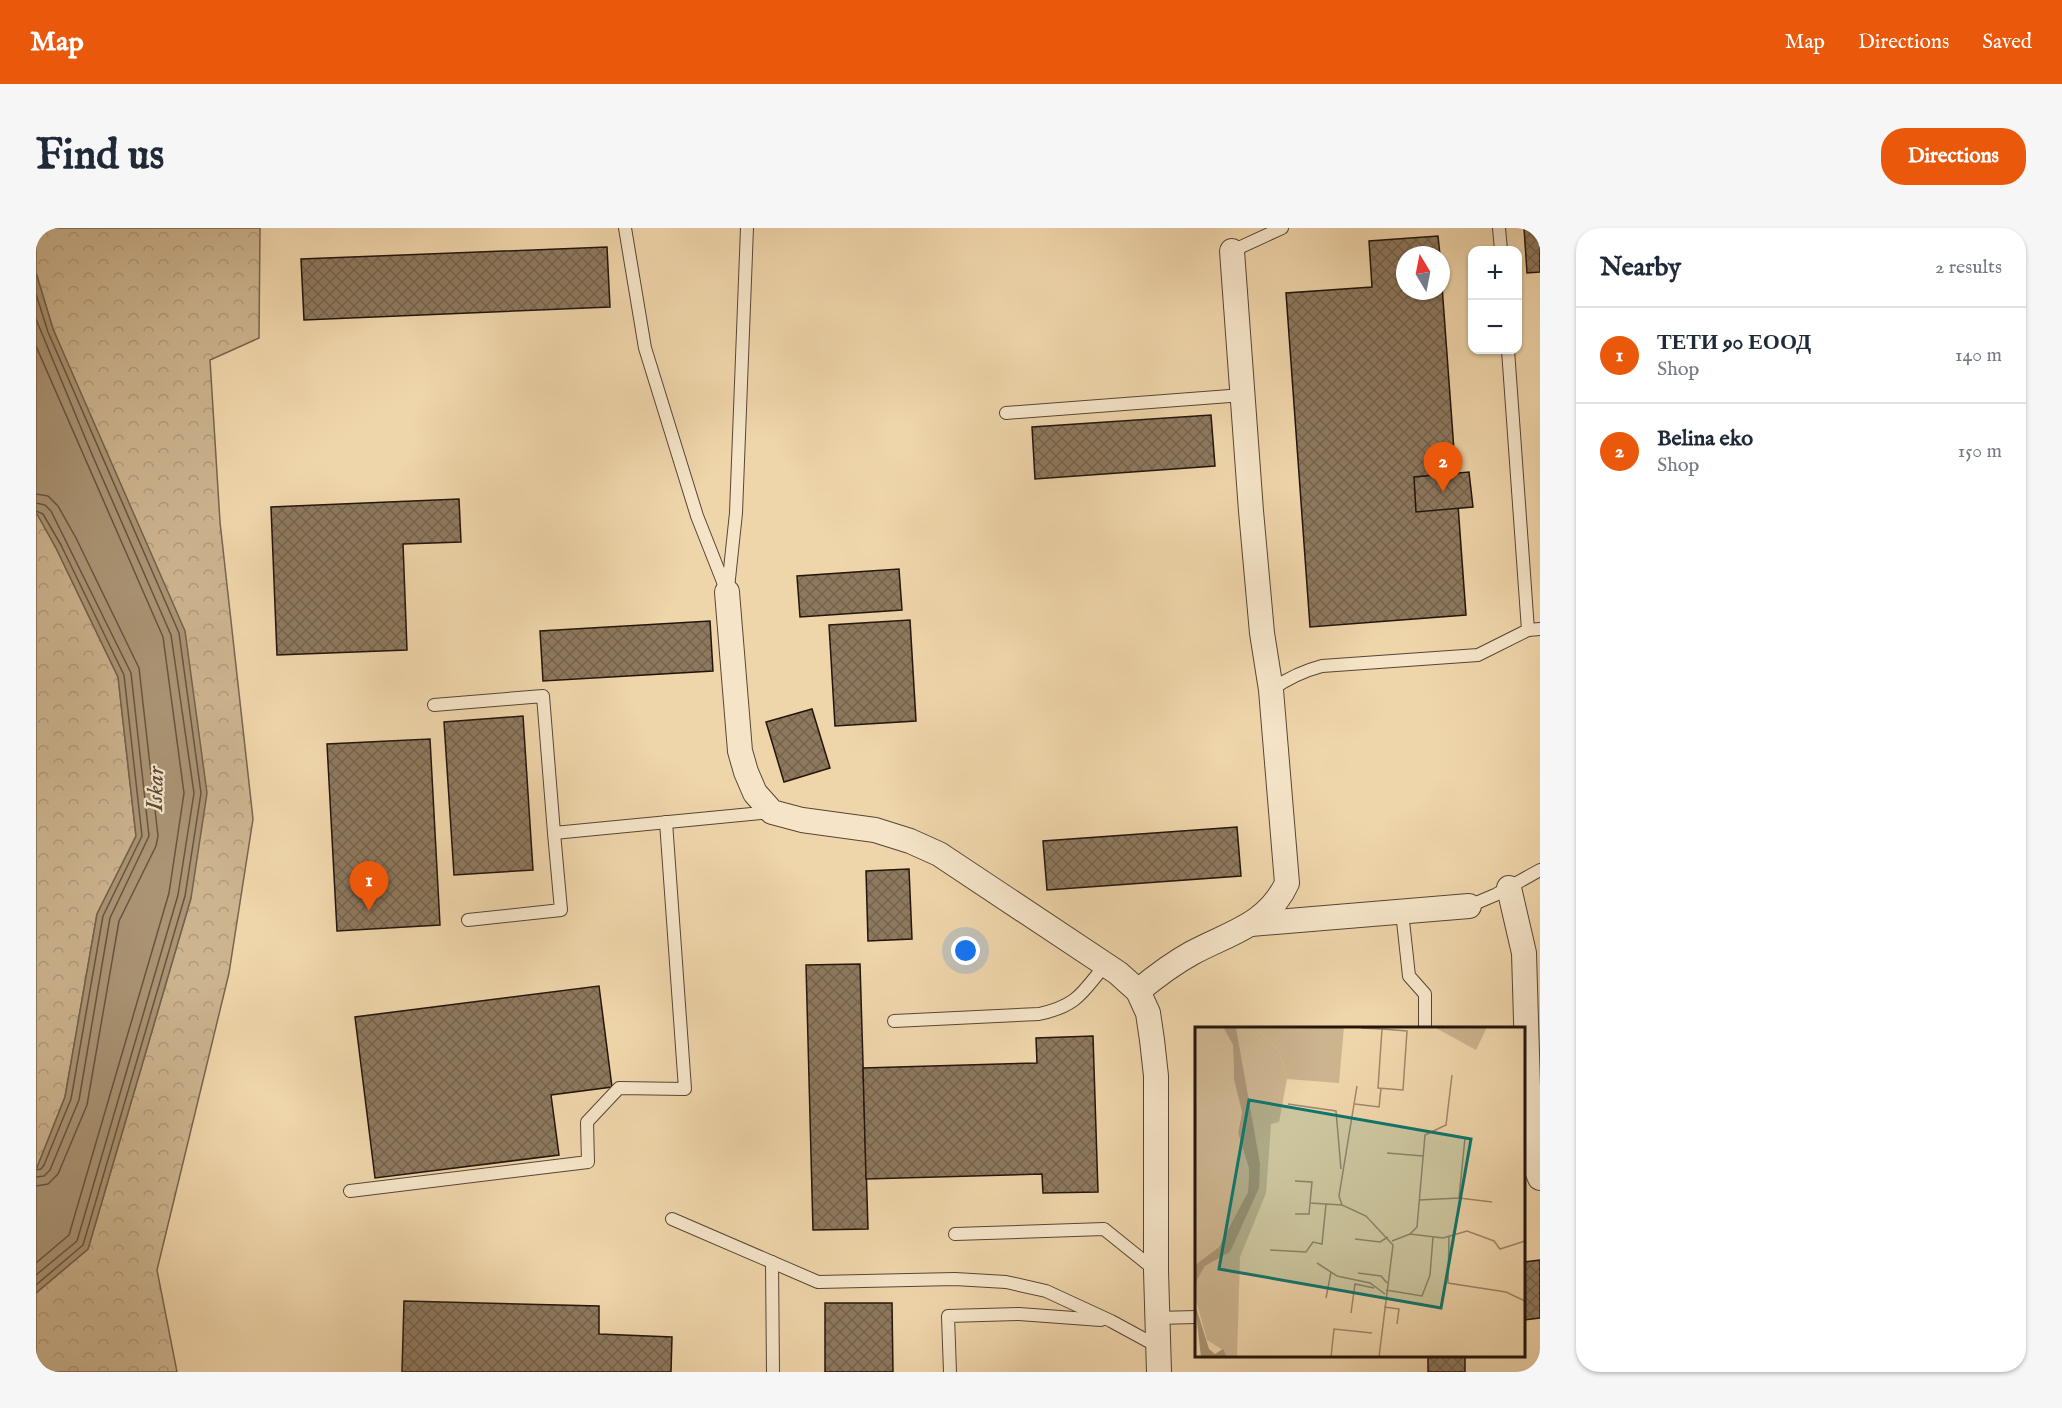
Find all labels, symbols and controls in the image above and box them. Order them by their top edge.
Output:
text: Map [30,25,84,60]
text: Map [1785,29,1825,56]
text: Directions [1858,29,1949,56]
text: Saved [1982,29,2032,56]
button: Directions [1881,128,2026,185]
text: Find us [36,130,164,183]
north arrow [1396,246,1450,300]
map controls [1468,246,1522,354]
button: + [1468,246,1522,300]
text: Nearby [1600,251,1681,284]
text: 2 results [1935,255,2002,280]
button: − [1468,300,1522,354]
text: ТЕТИ 90 ЕООД [1657,329,1811,357]
text: 1 [1616,343,1623,368]
text: 140 m [1955,343,2002,368]
text: Shop [1657,357,1699,382]
text: Belina eko [1657,425,1753,453]
text: 2 [1615,439,1624,464]
text: 150 m [1958,439,2002,464]
pin: 2 [1424,442,1462,492]
text: Shop [1657,453,1699,478]
water label: Iskar [140,764,172,813]
pin: 1 [350,862,388,911]
your location [951,936,980,965]
inset map [1195,1027,1525,1357]

